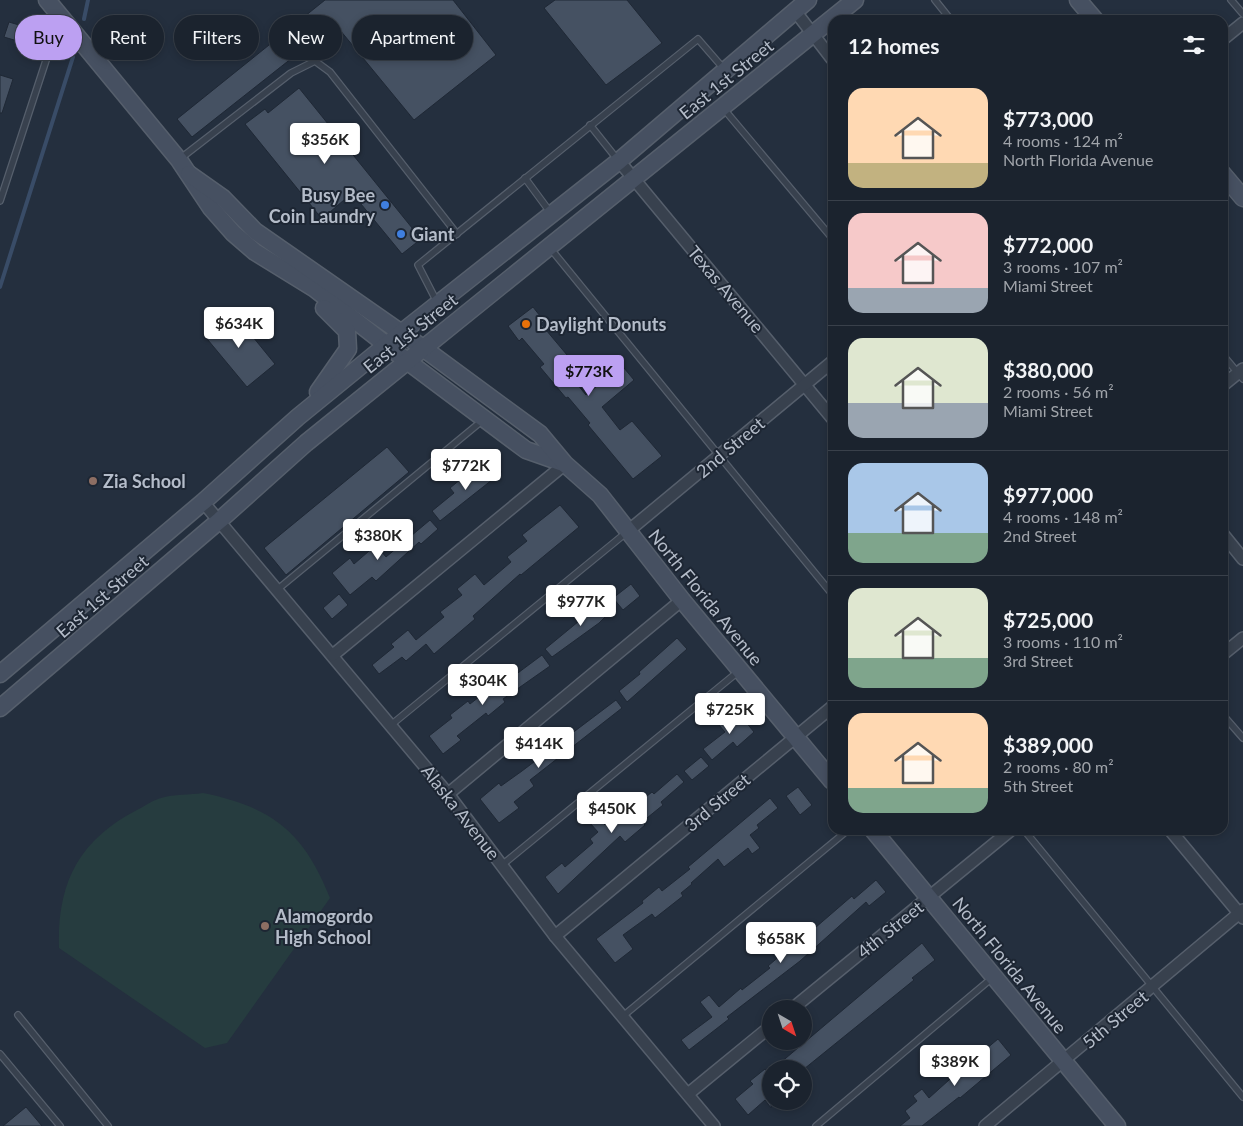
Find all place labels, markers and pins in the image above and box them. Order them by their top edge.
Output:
pin: $356K [290,122,360,165]
place label: Busy Bee Coin Laundry [269,184,376,227]
marker: Busy Bee Coin Laundry [379,199,391,211]
place label: Giant [411,223,455,245]
marker: Giant [395,228,407,240]
pin: $634K [204,306,274,349]
place label: Daylight Donuts [536,313,666,335]
marker: Daylight Donuts [520,318,532,330]
pin: $773K [554,354,624,397]
pin: $772K [431,448,501,491]
place label: Zia School [103,470,186,492]
marker: Zia School [87,475,99,487]
pin: $380K [343,518,413,561]
pin: $977K [546,584,616,627]
pin: $304K [448,664,518,706]
pin: $725K [695,692,765,735]
pin: $414K [504,726,574,769]
pin: $450K [577,792,647,834]
place label: Alamogordo High School [274,905,373,948]
marker: Alamogordo High School [259,920,271,932]
pin: $658K [746,922,816,964]
pin: $389K [920,1044,990,1087]

